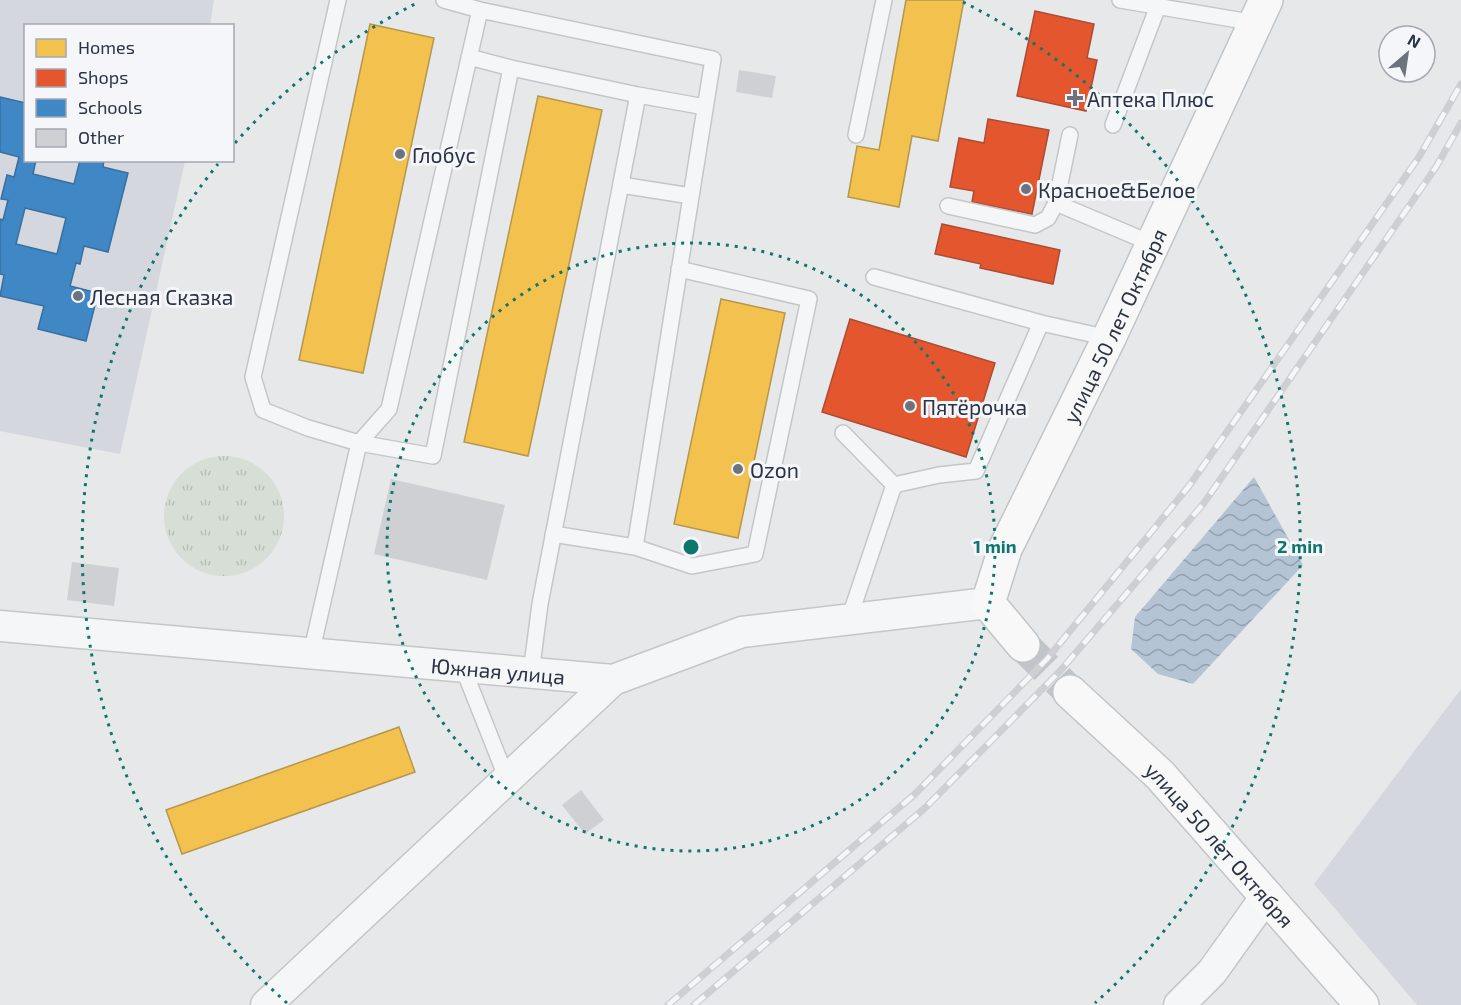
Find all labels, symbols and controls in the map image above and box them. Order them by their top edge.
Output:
legend [24,24,234,162]
north arrow [1377,24,1437,84]
text: N [1405,29,1424,52]
text: Homes [78,36,135,58]
text: Shops [78,66,128,88]
place label: Аптека Плюс [1087,86,1214,111]
marker: Аптека Плюс [1068,91,1082,105]
text: Schools [78,96,142,118]
text: Other [78,126,124,148]
place label: Глобус [412,142,476,168]
marker: Глобус [393,147,407,161]
place label: Красное&Белое [1038,177,1196,202]
marker: Красное&Белое [1019,182,1033,196]
street label: улица 50 лет Октября [1057,224,1171,427]
place label: Лесная Сказка [90,284,233,309]
marker: Лесная Сказка [71,289,85,303]
place label: Пятёрочка [922,394,1027,419]
marker: Пятёрочка [903,399,917,413]
place label: Ozon [750,457,799,482]
marker: Ozon [731,462,745,476]
text: 1 min [973,535,1017,557]
text: 2 min [1277,535,1323,557]
centre of rings [681,537,701,557]
street label: Южная улица [430,652,566,688]
street label: улица 50 лет Октября [1140,756,1300,932]

